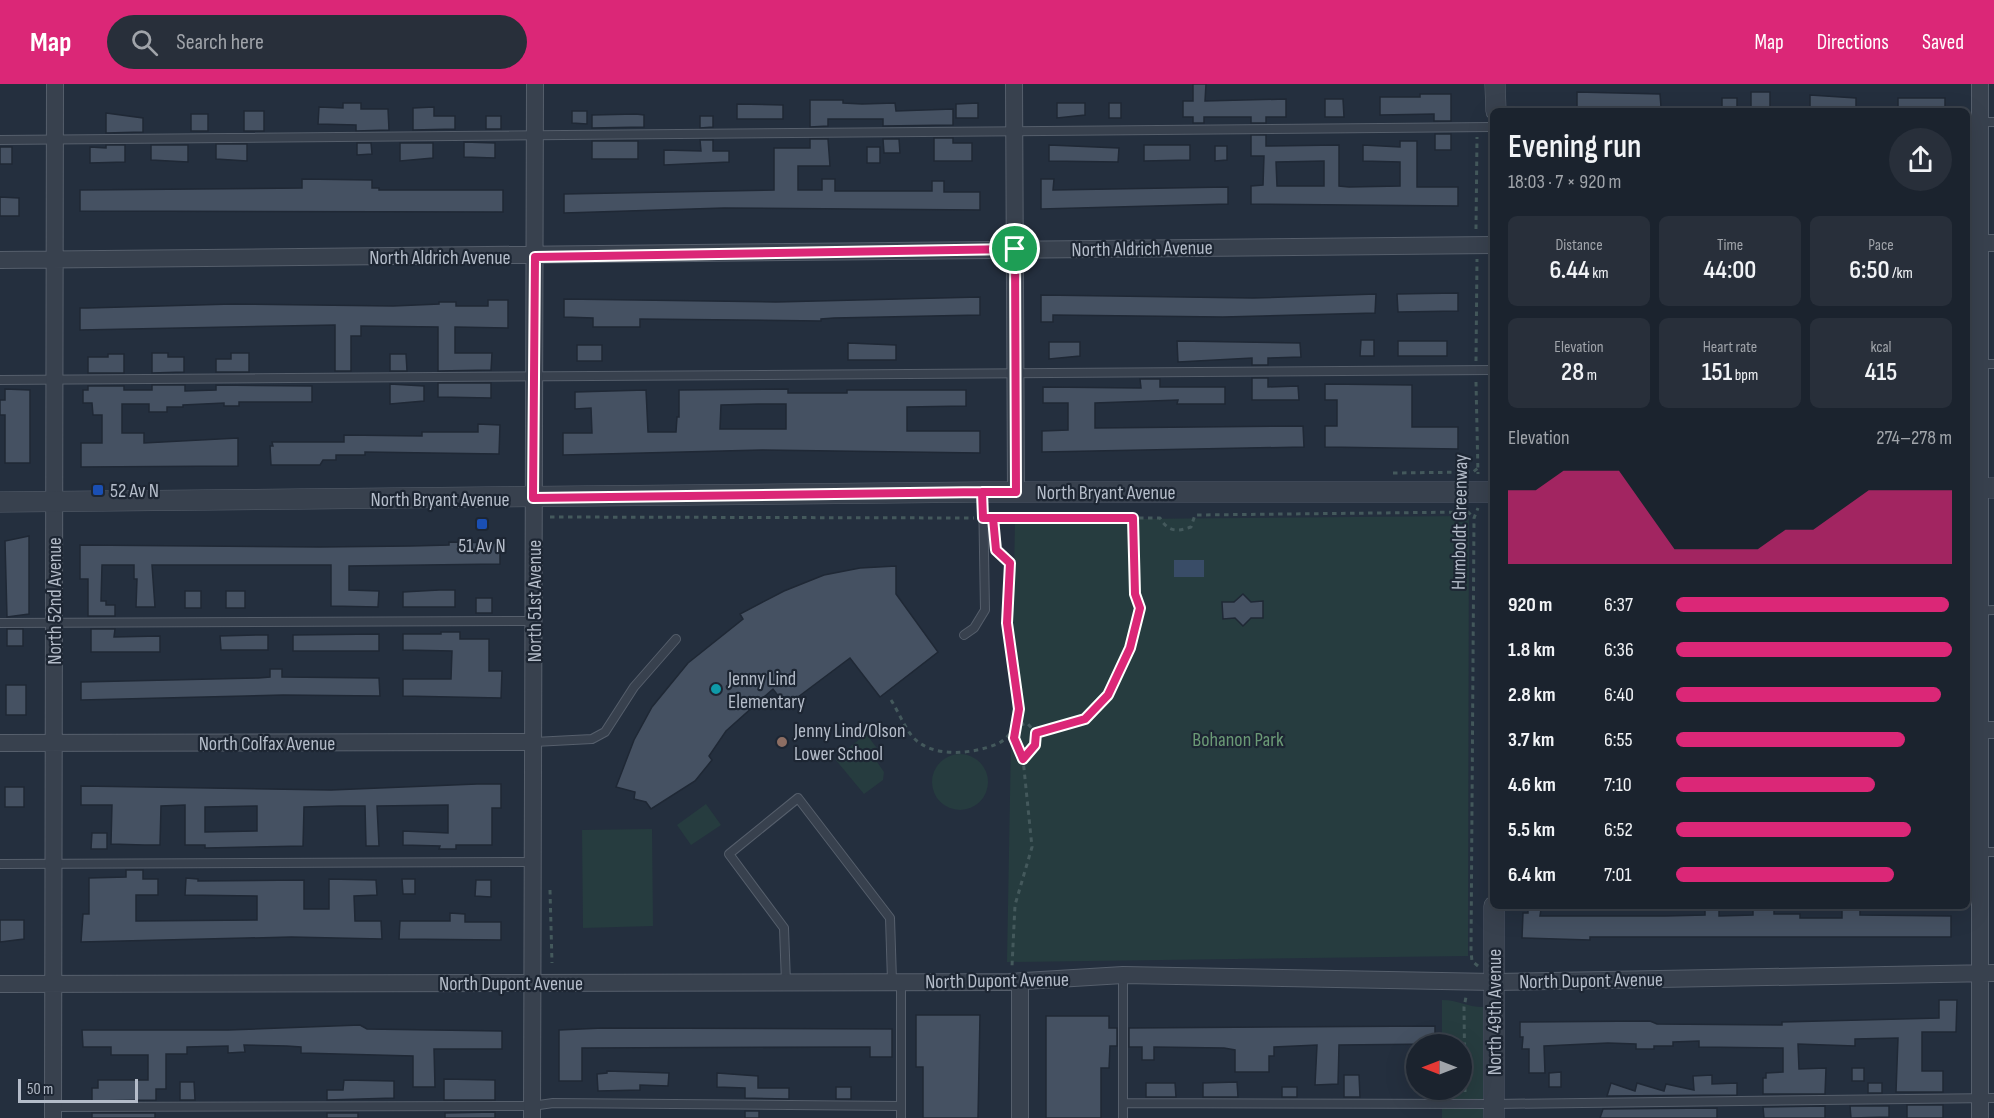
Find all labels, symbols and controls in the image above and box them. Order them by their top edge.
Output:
search box [107,15,527,69]
text: Map [30,26,71,59]
icon: search [128,26,161,59]
text: Search here [176,29,264,56]
text: Map [1754,30,1784,55]
text: Directions [1817,30,1889,55]
text: Saved [1922,30,1964,55]
text: Evening run [1508,127,1642,167]
button: share [1889,128,1952,191]
text: 18:03 · 7 × 920 m [1508,170,1621,194]
pin [989,223,1040,274]
icon: arrive [998,232,1031,265]
street label: North Aldrich Avenue [1071,236,1213,262]
text: Distance [1555,236,1603,255]
text: Time [1717,236,1743,255]
text: Pace [1868,236,1894,255]
street label: North Aldrich Avenue [369,246,511,270]
text: 6.44 [1549,255,1590,286]
text: 44:00 [1704,255,1756,286]
text: 6:50 [1849,255,1889,286]
text: km [1590,264,1609,283]
text: /km [1889,264,1913,283]
text: Elevation [1554,338,1604,357]
text: Heart rate [1703,338,1757,357]
text: kcal [1870,338,1892,357]
text: 28 [1561,357,1584,388]
text: 151 [1702,357,1732,388]
text: 415 [1865,357,1897,388]
text: m [1584,366,1597,385]
text: bpm [1732,366,1758,385]
text: Elevation [1508,426,1570,450]
text: 274–278 m [1876,426,1952,450]
street label: Humboldt Greenway [1447,454,1473,590]
place label: 52 Av N [110,479,159,503]
street label: North Bryant Avenue [1036,481,1176,505]
marker: 52 Av N [91,483,105,497]
street label: North Bryant Avenue [370,488,510,512]
marker: 51 Av N [475,517,489,531]
place label: 51 Av N [458,534,506,558]
street label: North 52nd Avenue [43,537,67,665]
street label: North 51st Avenue [523,540,547,662]
text: 920 m [1508,593,1552,617]
text: 6:37 [1604,593,1633,617]
text: 1.8 km [1508,638,1555,662]
text: 6:36 [1604,638,1634,662]
place label: Jenny Lind Elementary [727,667,805,714]
marker: Jenny Lind Elementary [709,682,723,696]
text: 2.8 km [1508,683,1556,707]
text: 6:40 [1604,683,1634,707]
place label: Jenny Lind/Olson Lower School [793,719,906,766]
park label: Bohanon Park [1192,728,1284,752]
text: 3.7 km [1508,728,1554,752]
text: 6:55 [1604,728,1633,752]
street label: North Colfax Avenue [199,732,335,756]
marker: Jenny Lind/Olson Lower School [775,735,789,749]
text: 4.6 km [1508,773,1556,797]
text: 7:10 [1604,773,1632,797]
text: 5.5 km [1508,818,1555,842]
text: 6:52 [1604,818,1633,842]
text: 6.4 km [1508,863,1556,887]
text: 7:01 [1604,863,1632,887]
street label: North 49th Avenue [1483,949,1507,1075]
street label: North Dupont Avenue [925,968,1069,994]
street label: North Dupont Avenue [1519,968,1663,994]
street label: North Dupont Avenue [439,972,583,996]
north arrow [1406,1034,1472,1100]
map controls [1406,1034,1472,1100]
scale bar [18,1076,138,1104]
text: 50 m [27,1080,53,1099]

